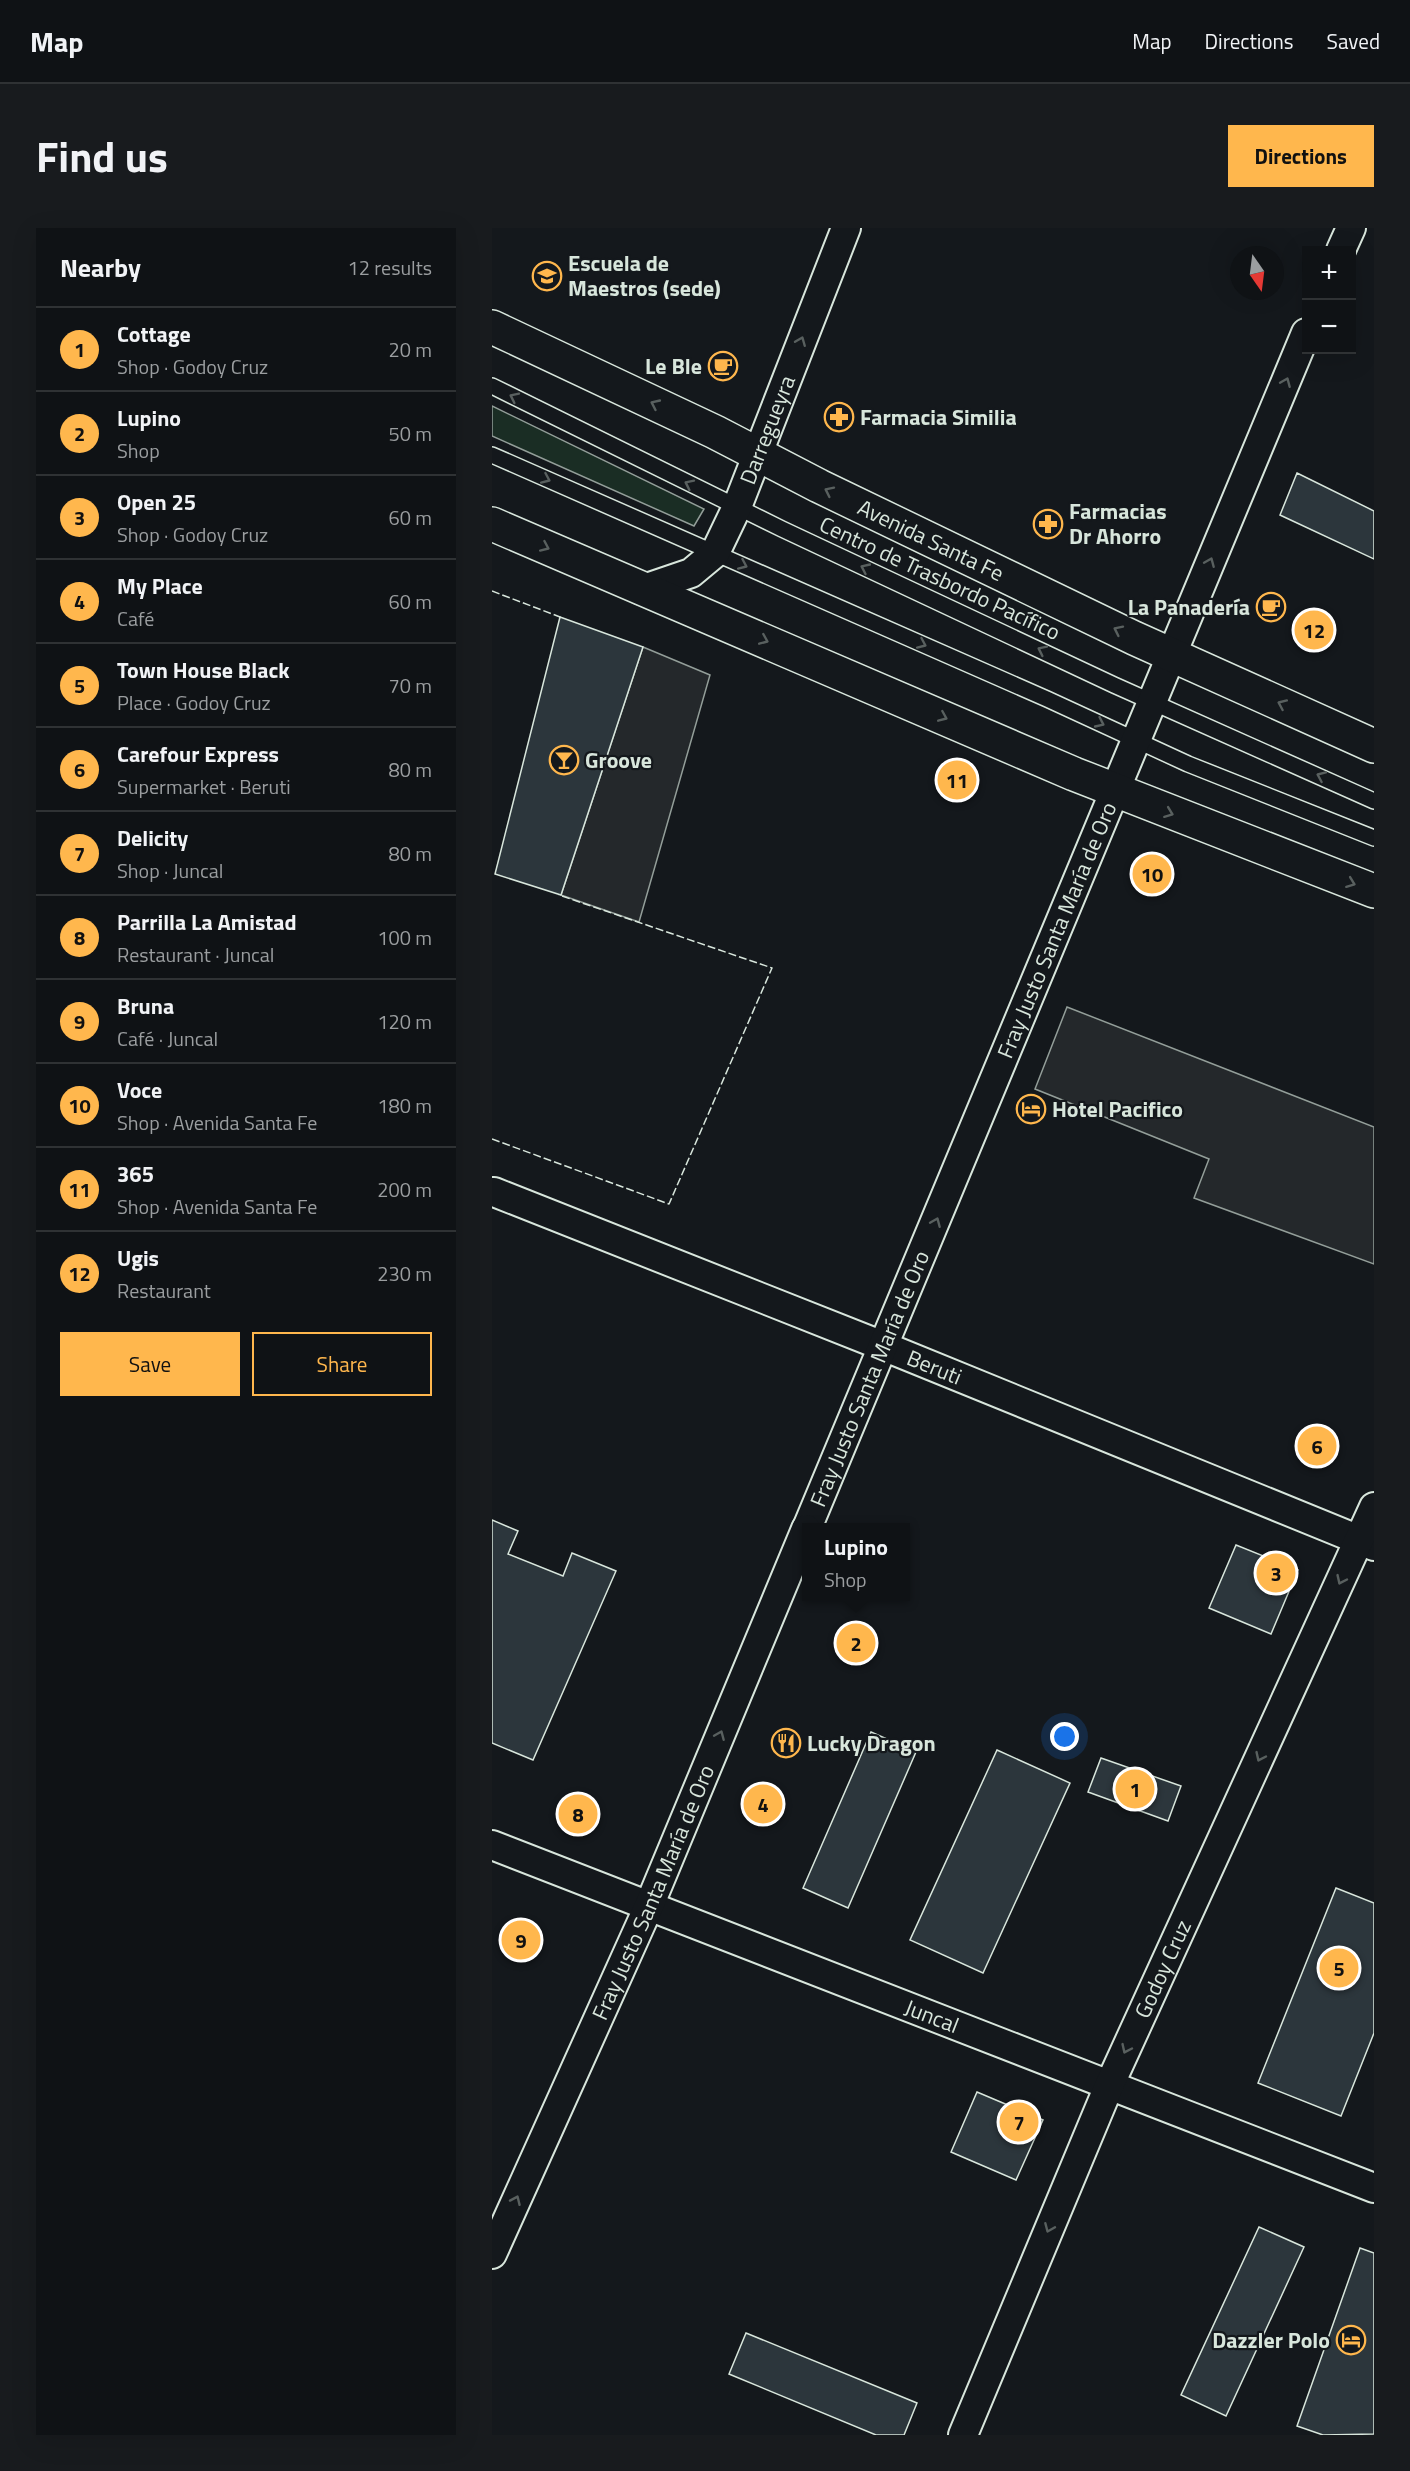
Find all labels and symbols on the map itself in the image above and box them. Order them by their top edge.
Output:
place label: Escuela de Maestros (sede) [568,246,721,305]
north arrow [1230,246,1284,300]
school or university icon: Escuela de Maestros (sede) [531,260,563,292]
one-way arrow [794,336,807,347]
place label: Le Ble [645,349,702,383]
cafe icon: Le Ble [707,350,739,382]
street label: Darregueyra [731,370,804,489]
one-way arrow [1279,378,1291,389]
one-way arrow [510,393,521,405]
one-way arrow [650,399,661,411]
place label: Farmacia Similia [860,400,1017,434]
pharmacy icon: Farmacia Similia [823,401,855,433]
one-way arrow [539,471,550,483]
one-way arrow [685,479,696,491]
one-way arrow [825,487,836,498]
street label: Avenida Santa Fe [852,490,1010,590]
place label: Farmacias Dr Ahorro [1069,494,1167,553]
street label: Centro de Trasbordo Pacífico [814,507,1066,649]
pharmacy icon: Farmacias Dr Ahorro [1032,508,1064,540]
one-way arrow [539,540,550,552]
one-way arrow [1203,557,1215,568]
one-way arrow [737,558,748,570]
one-way arrow [861,563,872,575]
place label: La Panadería [1128,590,1250,624]
cafe icon: La Panadería [1255,591,1287,623]
pin: 12 [1294,608,1334,652]
one-way arrow [1114,626,1125,638]
one-way arrow [757,633,768,645]
one-way arrow [915,637,926,649]
one-way arrow [1037,646,1048,658]
one-way arrow [1278,700,1289,712]
one-way arrow [936,710,947,722]
one-way arrow [1093,716,1104,728]
place label: Groove [585,743,652,777]
bar icon: Groove [548,744,580,776]
pin: 11 [938,758,976,802]
one-way arrow [1316,772,1327,784]
street label: Fray Justo Santa María de Oro [988,797,1125,1063]
one-way arrow [1163,806,1174,818]
pin: 10 [1132,852,1172,896]
one-way arrow [1345,875,1356,888]
place label: Hotel Pacifico [1052,1092,1183,1126]
hotel icon: Hotel Pacifico [1015,1093,1047,1125]
one-way arrow [928,1217,940,1228]
street label: Fray Justo Santa María de Oro [801,1245,938,1512]
street label: Beruti [902,1341,967,1393]
pin: 6 [1298,1424,1336,1468]
pin: 3 [1256,1550,1296,1596]
one-way arrow [1337,1573,1349,1584]
pin: 2 [836,1620,876,1666]
your location [1050,1722,1079,1751]
place label: Lucky Dragon [807,1726,936,1760]
restaurant icon: Lucky Dragon [770,1727,802,1759]
one-way arrow [713,1731,725,1742]
one-way arrow [1255,1751,1267,1762]
street label: Fray Justo Santa María de Oro [583,1759,723,2025]
pin: 1 [1116,1766,1154,1812]
pin: 4 [744,1782,782,1826]
pin: 8 [558,1792,598,1836]
street label: Godoy Cruz [1125,1914,1200,2024]
pin: 9 [501,1918,540,1962]
pin: 5 [1320,1946,1358,1990]
street label: Juncal [900,1990,964,2042]
one-way arrow [1121,2042,1133,2053]
pin: 7 [1000,2100,1038,2144]
one-way arrow [509,2196,521,2207]
one-way arrow [1045,2222,1057,2233]
place label: Dazzler Polo [1212,2323,1330,2357]
hotel icon: Dazzler Polo [1335,2324,1367,2356]

